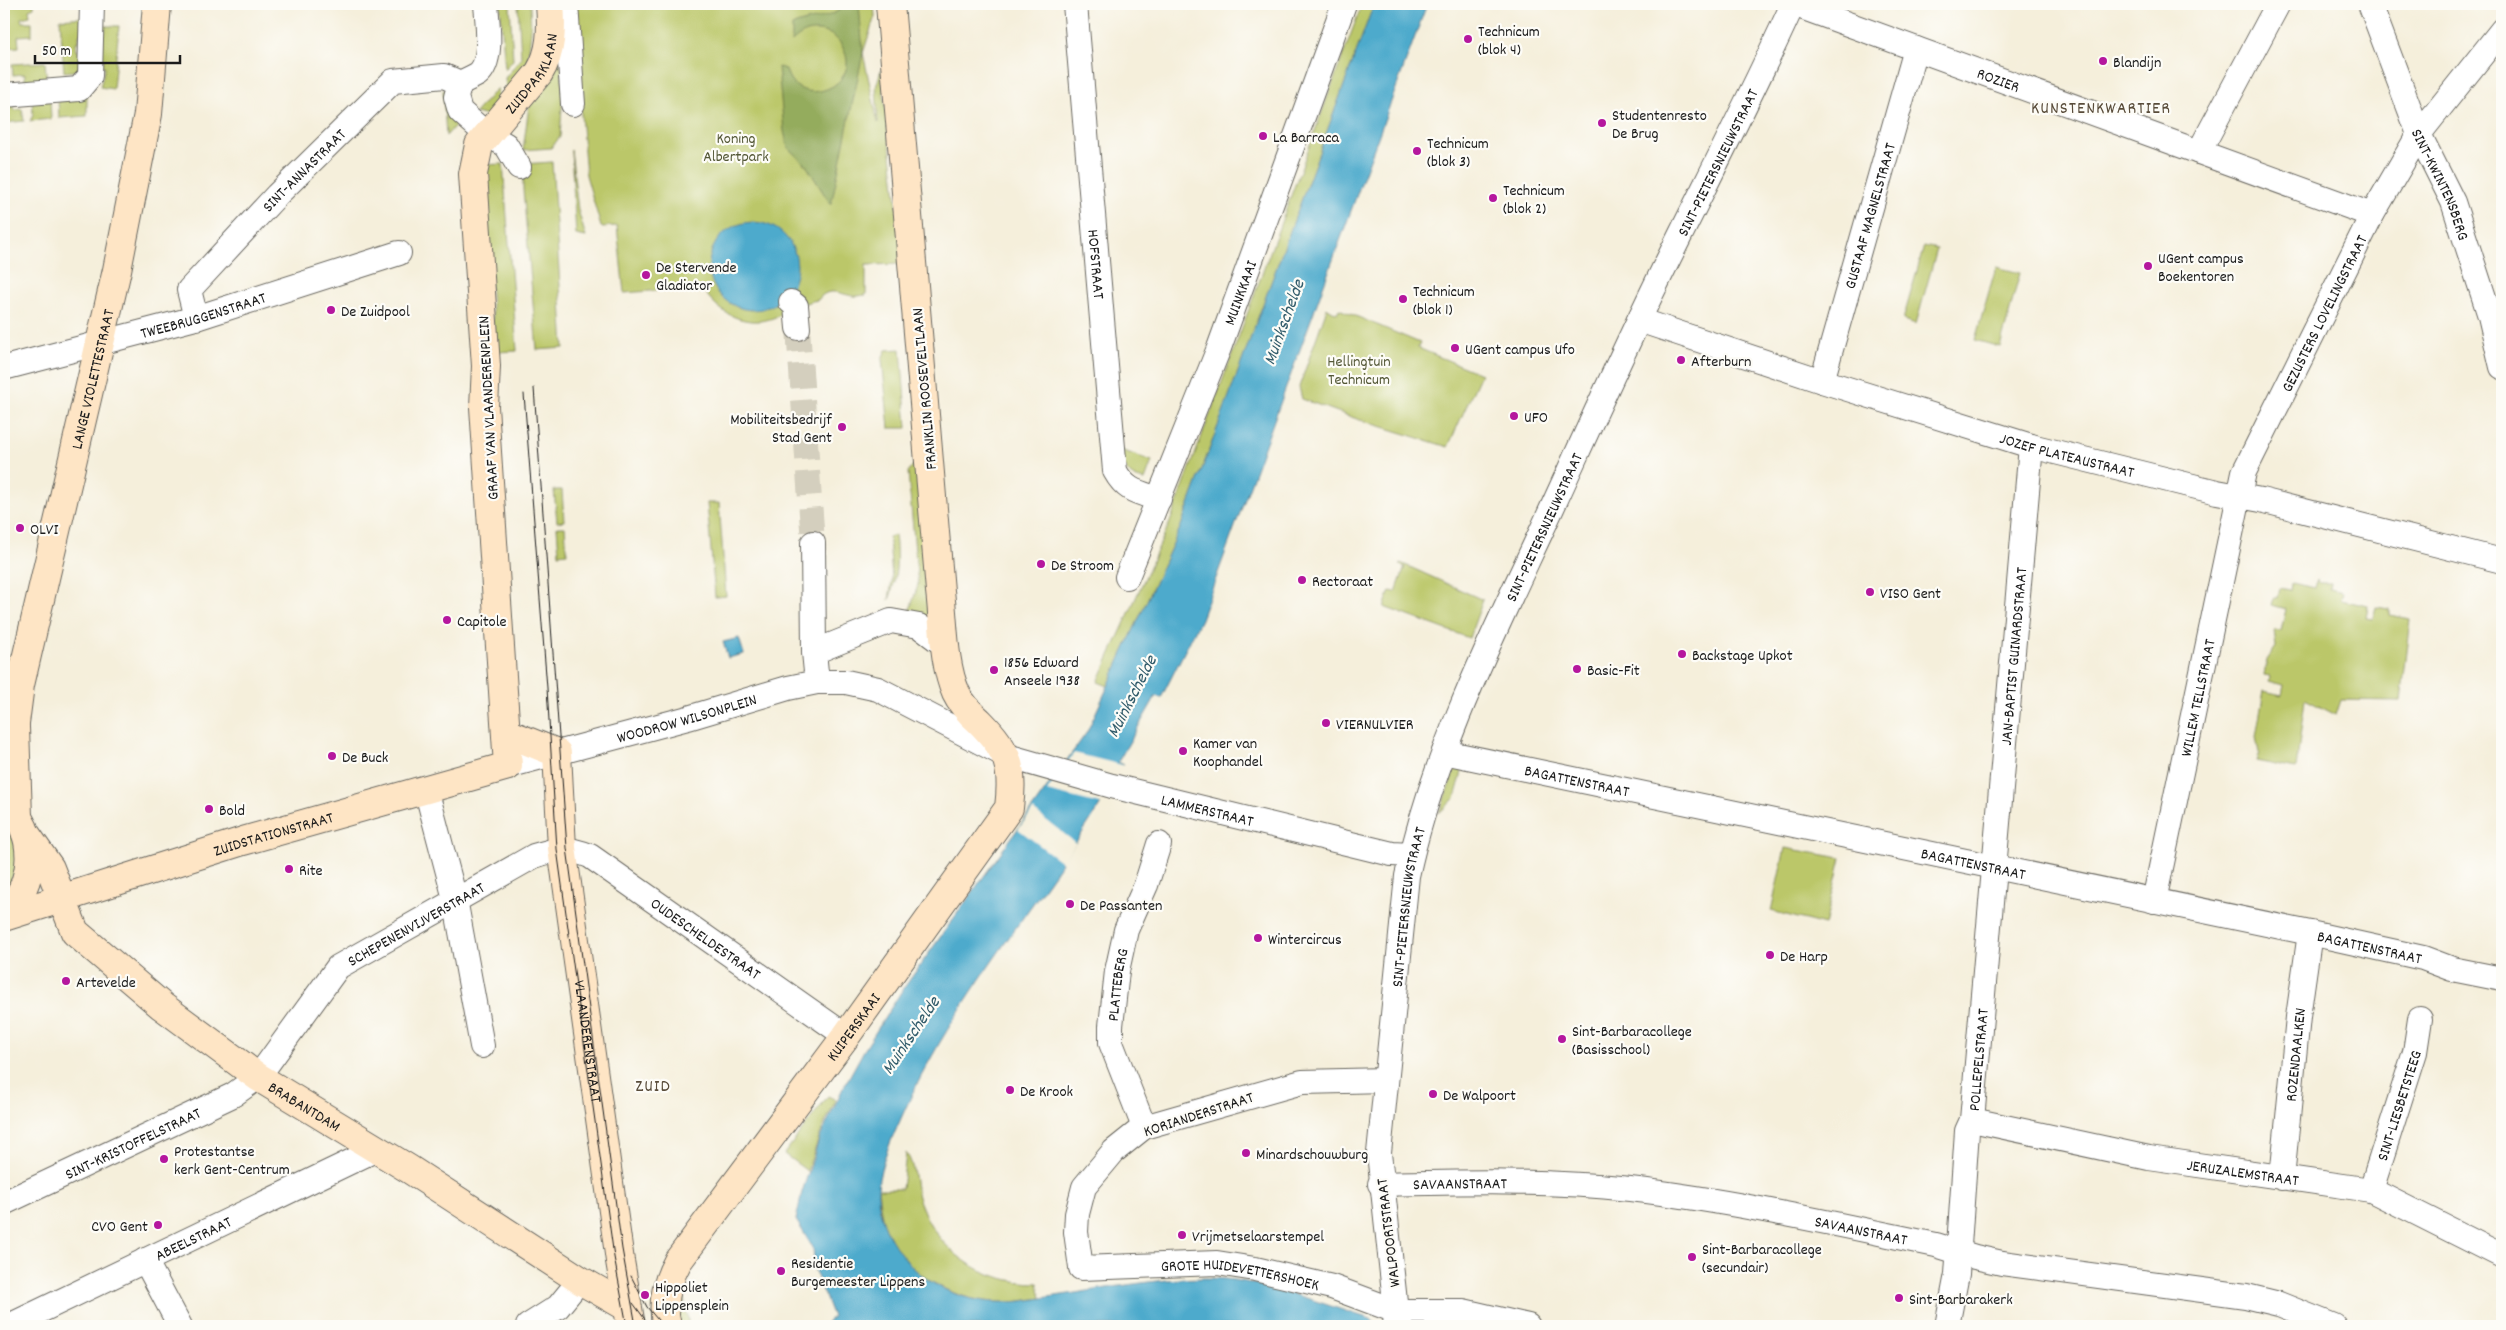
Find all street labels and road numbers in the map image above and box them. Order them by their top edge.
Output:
street label: ZUIDPARKLAAN [500,32,565,120]
street label: ROZIER [1973,63,2023,100]
street label: SINT-PIETERSNIEUWSTRAAT [1673,85,1766,241]
street label: SINT-ANNASTRAAT [258,124,353,218]
street label: SINT-KWINTENSBERG [2404,126,2474,244]
street label: GUSTAAF MAGNELSTRAAT [1840,140,1903,292]
street label: HOFSTRAAT [1080,229,1109,301]
street label: GEZUSTERS LOVELINGSTRAAT [2277,231,2375,397]
street label: MUINKKAAI [1219,258,1264,329]
street label: TWEEBRUGGENSTRAAT [138,287,270,346]
street label: LANGE VIOLETTESTRAAT [66,307,122,452]
street label: FRANKLIN ROOSEVELTLAAN [907,307,944,471]
street label: GRAAF VAN VLAANDERENPLEIN [473,315,506,500]
street label: JOZEF PLATEAUSTRAAT [1996,428,2137,485]
street label: SINT-PIETERSNIEUWSTRAAT [1501,449,1590,606]
street label: JAN-BAPTIST GUINARDSTRAAT [1996,566,2034,746]
street label: WILLEM TELLSTRAAT [2176,637,2223,759]
street label: WOODROW WILSONPLEIN [615,689,760,750]
street label: BAGATTENSTRAAT [1522,760,1632,805]
street label: LAMMERSTRAAT [1158,789,1256,834]
street label: ZUIDSTATIONSTRAAT [211,807,337,864]
street label: SINT-PIETERSNIEUWSTRAAT [1387,824,1433,988]
street label: BAGATTENSTRAAT [1919,843,2028,887]
street label: SCHEPENENVIJVERSTRAAT [344,877,490,973]
street label: OUDESCHELDESTRAAT [645,893,765,987]
street label: BAGATTENSTRAAT [2315,926,2424,972]
street label: PLATTEBERG [1103,946,1136,1022]
street label: VLAANDERENSTRAAT [567,979,607,1105]
street label: KUIPERSKAAI [822,989,887,1067]
street label: ROZENDAALKEN [2281,1006,2313,1103]
street label: POLLEPELSTRAAT [1964,1007,1996,1112]
street label: SINT-LIESBETSTEEG [2372,1048,2429,1164]
street label: BRABANTDAM [263,1077,344,1139]
street label: KORIANDERSTRAAT [1141,1087,1257,1144]
street label: SINT-KRISTOFFELSTRAAT [62,1102,206,1187]
street label: JERUZALEMSTRAAT [2185,1155,2301,1194]
street label: SAVAANSTRAAT [1413,1173,1508,1197]
street label: WALPOORTSTRAAT [1371,1176,1408,1288]
street label: ABEELSTRAAT [152,1211,237,1268]
street label: SAVAANSTRAAT [1812,1211,1910,1253]
street label: GROTE HUIDEVETTERSHOEK [1160,1254,1321,1298]

